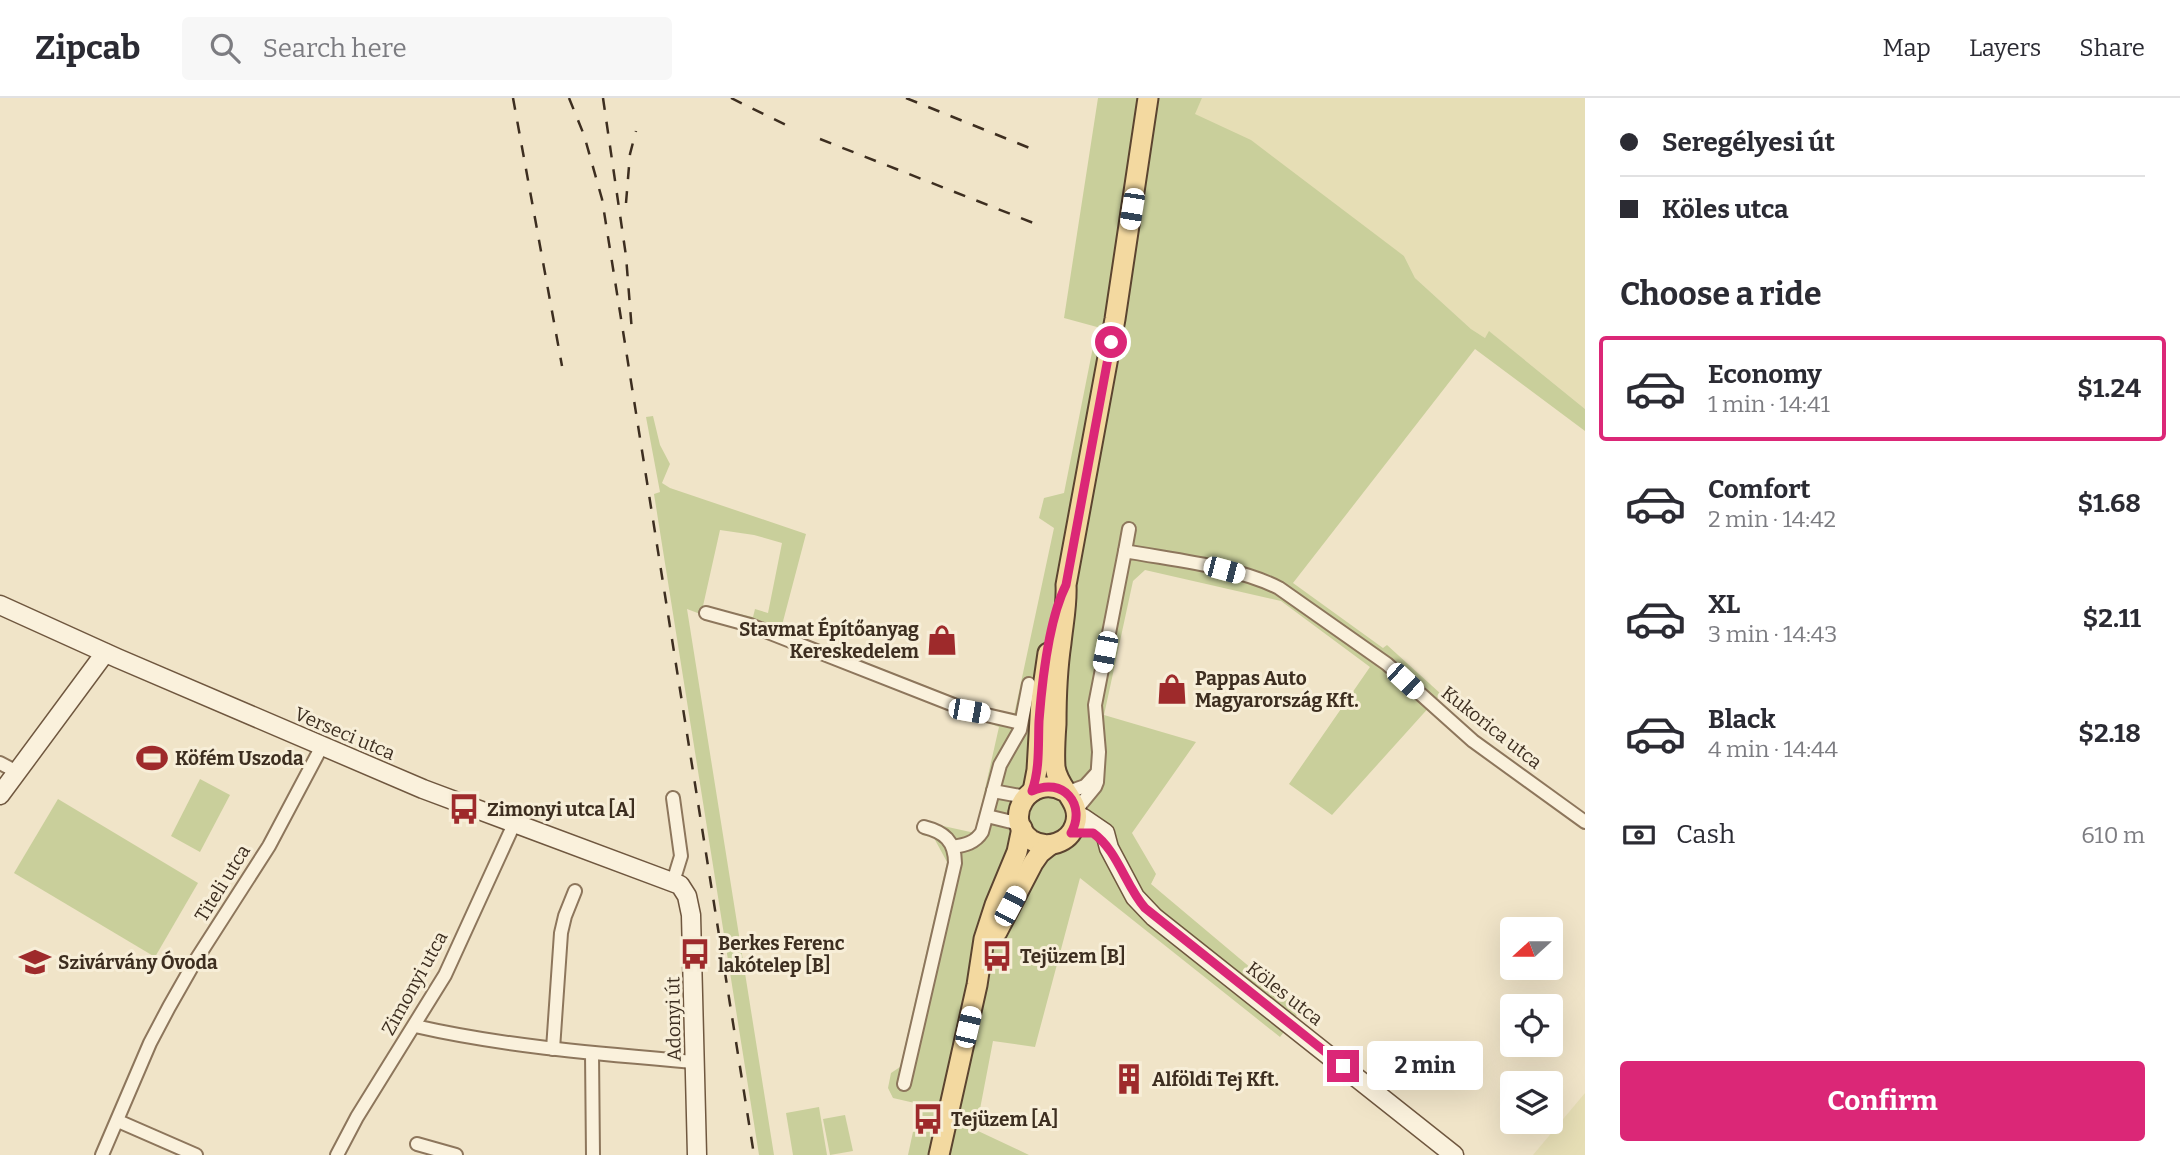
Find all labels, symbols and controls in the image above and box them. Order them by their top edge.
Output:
search box [182,17,672,80]
text: Zipcab [35,28,140,68]
icon: search [206,29,244,67]
text: Search here [262,33,407,64]
text: Map [1883,34,1931,62]
text: Layers [1969,34,2041,62]
text: Share [2079,34,2145,62]
text: Seregélyesi út [1662,127,1835,158]
car [1119,187,1146,231]
text: Köles utca [1662,194,1789,225]
text: Choose a ride [1620,275,1821,313]
route start [1095,326,1127,358]
icon: car [1624,357,1687,420]
text: Economy [1708,359,1822,390]
text: $1.24 [2077,373,2141,404]
text: 1 min · 14:41 [1708,390,1830,418]
icon: car [1624,472,1687,535]
text: Comfort [1708,474,1811,505]
text: $1.68 [2077,488,2141,519]
text: 2 min · 14:42 [1708,505,1836,533]
car [1201,554,1248,586]
icon: car [1624,587,1687,650]
text: XL [1708,589,1740,620]
text: $2.11 [2083,603,2141,634]
place label: Stavmat Építőanyag Kereskedelem [739,616,919,663]
text: 3 min · 14:43 [1708,620,1837,648]
shop icon: Stavmat Építőanyag Kereskedelem [925,623,959,657]
car [1091,629,1120,675]
car [1383,659,1428,703]
place label: Pappas Auto Magyarország Kft. [1195,667,1359,712]
shop icon: Pappas Auto Magyarország Kft. [1155,672,1189,706]
street label: Kukorica utca [1437,681,1547,774]
car [947,697,992,725]
street label: Verseci utca [291,702,399,765]
icon: car [1624,702,1687,765]
text: Black [1708,704,1776,735]
text: $2.18 [2078,718,2141,749]
text: 4 min · 14:44 [1708,735,1838,763]
sports icon: Köfém Uszoda [135,741,169,775]
place label: Köfém Uszoda [175,747,304,770]
bus stop icon: Zimonyi utca [A] [447,792,481,826]
place label: Zimonyi utca [A] [487,798,636,821]
icon: cash [1620,816,1658,854]
text: Cash [1676,819,1735,850]
text: 610 m [2081,821,2145,849]
street label: Titeli utca [190,840,255,926]
car [991,883,1030,929]
north arrow [1500,917,1563,980]
map controls [1500,917,1563,1134]
street label: Zimonyi utca [376,927,453,1039]
place label: Berkes Ferenc lakótelep [B] [718,932,845,977]
bus stop icon: Berkes Ferenc lakótelep [B] [678,937,712,971]
bus stop icon: Tejüzem [B] [980,939,1014,973]
school or university icon: Szivárvány Óvoda [18,945,52,979]
place label: Tejüzem [B] [1020,945,1126,968]
place label: Szivárvány Óvoda [58,950,218,974]
street label: Köles utca [1242,956,1328,1031]
street label: Adonyi út [661,976,686,1062]
button: locate [1500,994,1563,1057]
car [954,1004,983,1050]
callout: 2 min [1368,1042,1483,1090]
route end [1327,1050,1359,1082]
text: 2 min [1394,1051,1456,1079]
button: Confirm [1620,1061,2145,1141]
building icon: Alföldi Tej Kft. [1112,1062,1146,1096]
place label: Alföldi Tej Kft. [1152,1068,1279,1091]
button: layers [1500,1071,1563,1134]
bus stop icon: Tejüzem [A] [911,1102,945,1136]
place label: Tejüzem [A] [951,1108,1058,1131]

